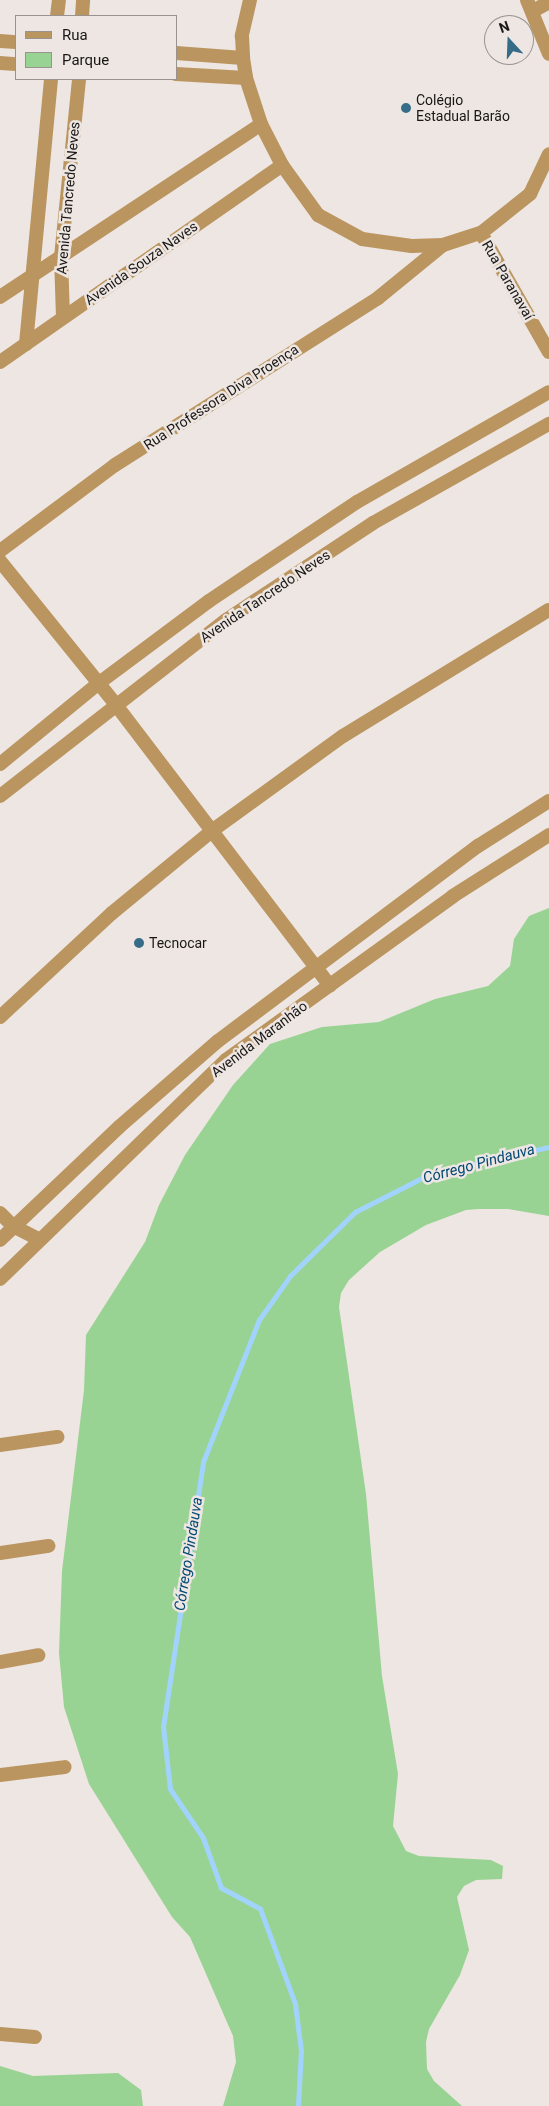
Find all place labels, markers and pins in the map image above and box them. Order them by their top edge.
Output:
place label: Colégio Estadual Barão [416,92,510,124]
marker: Colégio Estadual Barão [400,102,412,114]
place label: Tecnocar [149,935,207,951]
marker: Tecnocar [133,937,145,949]

